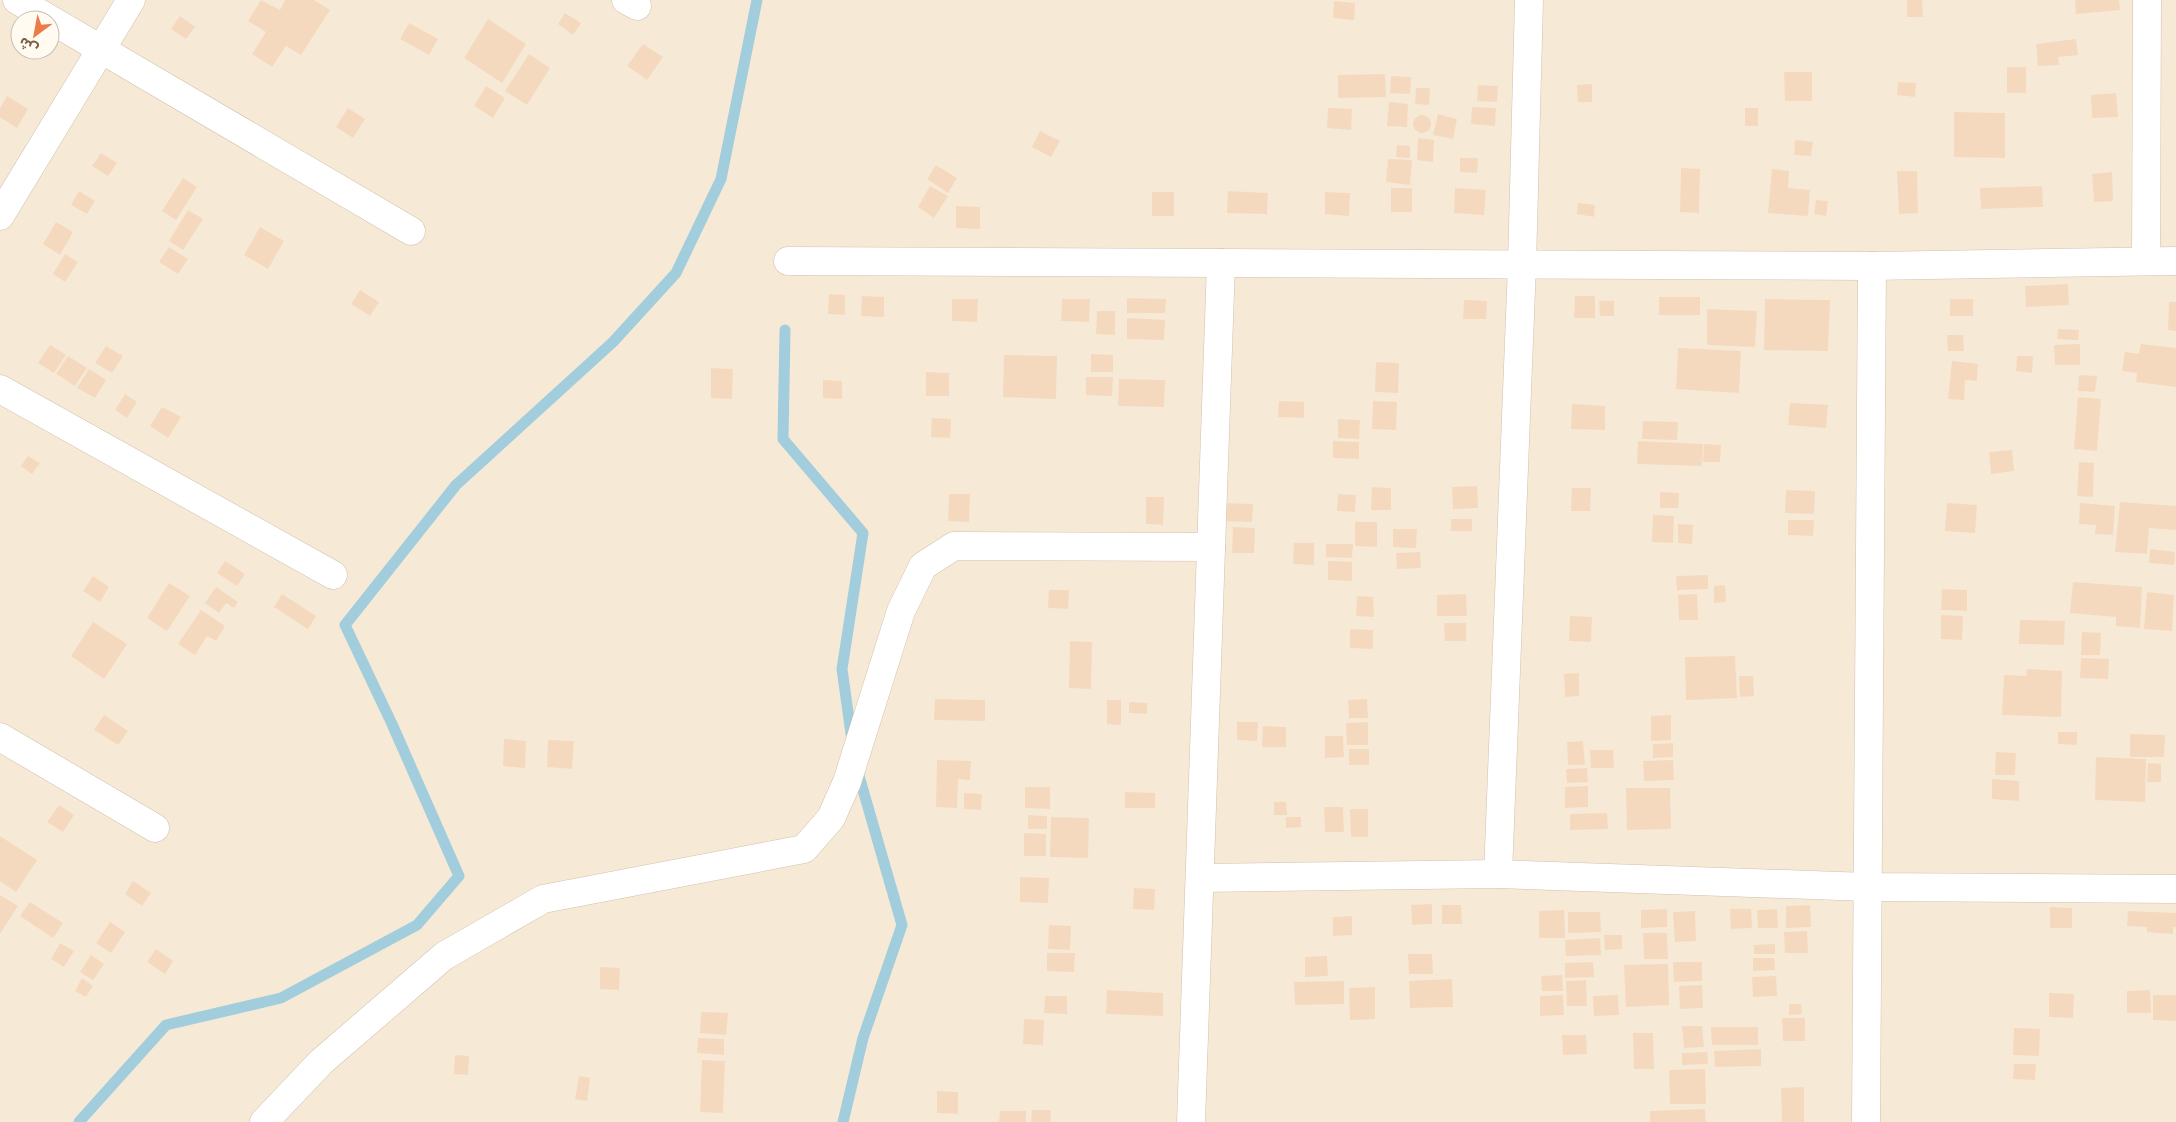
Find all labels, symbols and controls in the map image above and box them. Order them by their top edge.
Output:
north arrow [10,10,60,60]
text: ش [16,34,40,58]

